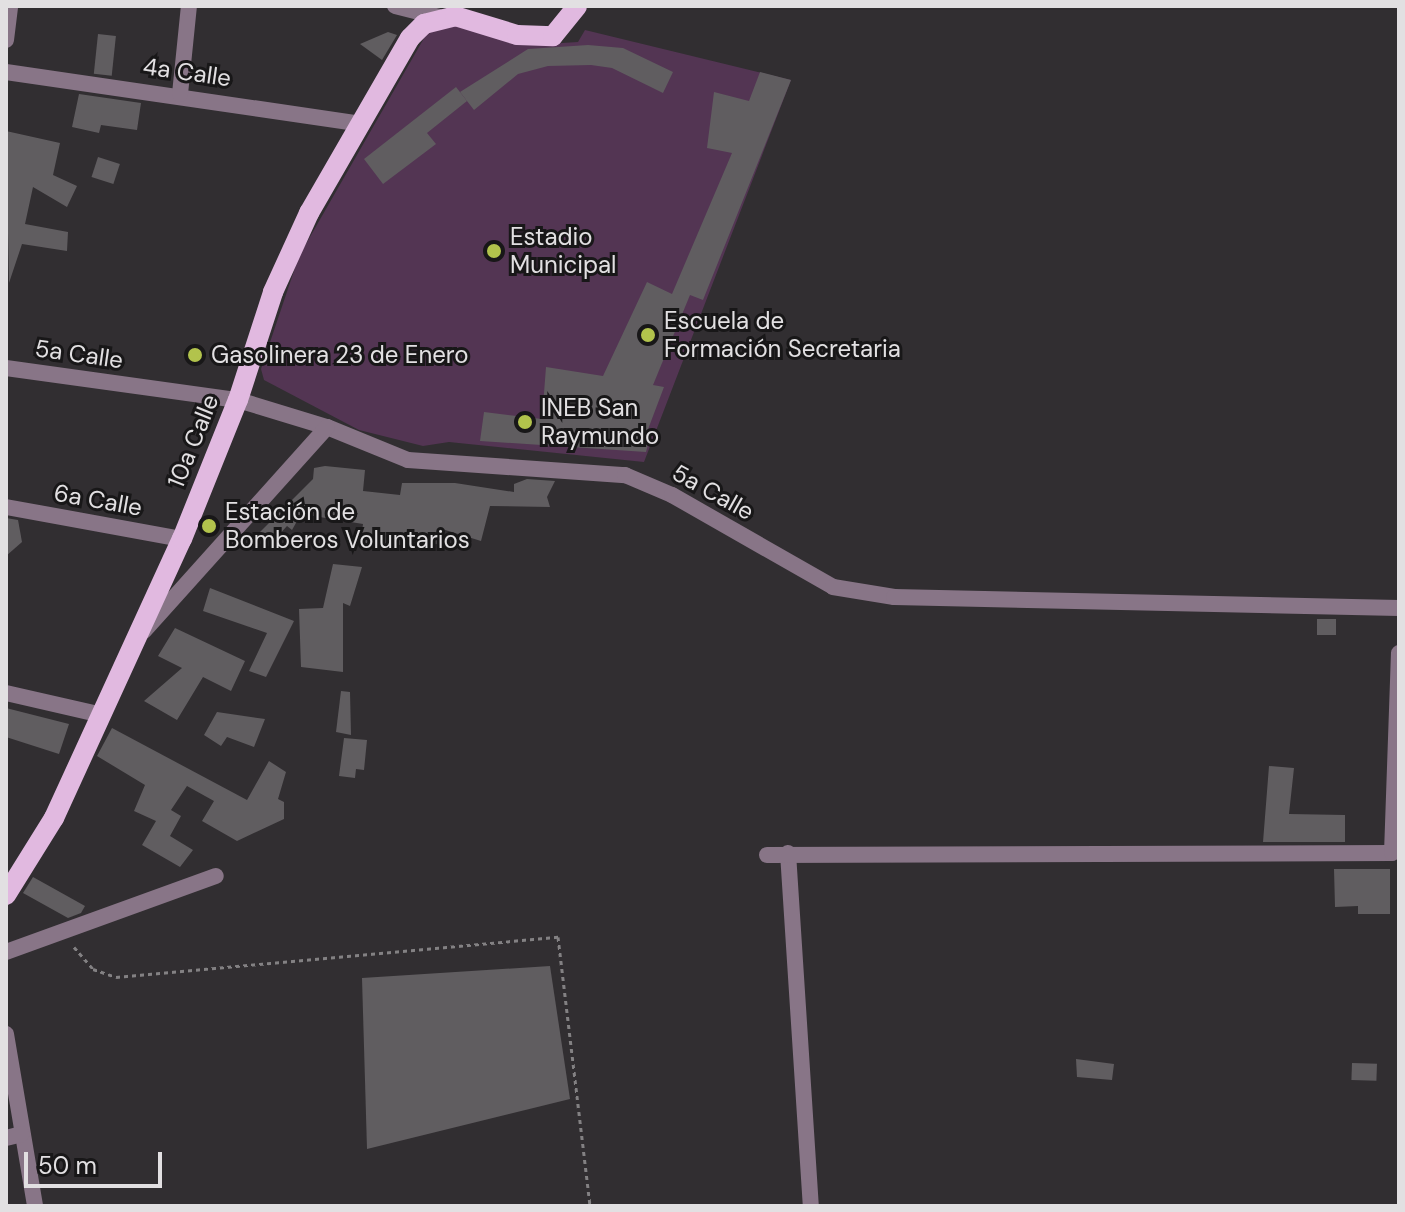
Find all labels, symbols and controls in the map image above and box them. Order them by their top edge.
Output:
street label: 4a Calle [141,52,233,92]
place label: Estadio Municipal [510,223,616,279]
marker: Estadio Municipal [485,242,503,260]
place label: Escuela de Formación Secretaria [664,307,901,363]
marker: Escuela de Formación Secretaria [639,326,657,344]
street label: 5a Calle [33,334,125,374]
place label: Gasolinera 23 de Enero [211,341,468,369]
marker: Gasolinera 23 de Enero [186,346,204,364]
street label: 10a Calle [161,390,225,492]
place label: INEB San Raymundo [541,394,659,450]
marker: INEB San Raymundo [516,413,534,431]
street label: 5a Calle [667,458,759,526]
street label: 6a Calle [52,478,144,522]
place label: Estación de Bomberos Voluntarios [225,498,470,554]
marker: Estación de Bomberos Voluntarios [200,517,218,535]
scale bar [28,1136,166,1186]
text: 50 m [38,1150,97,1181]

